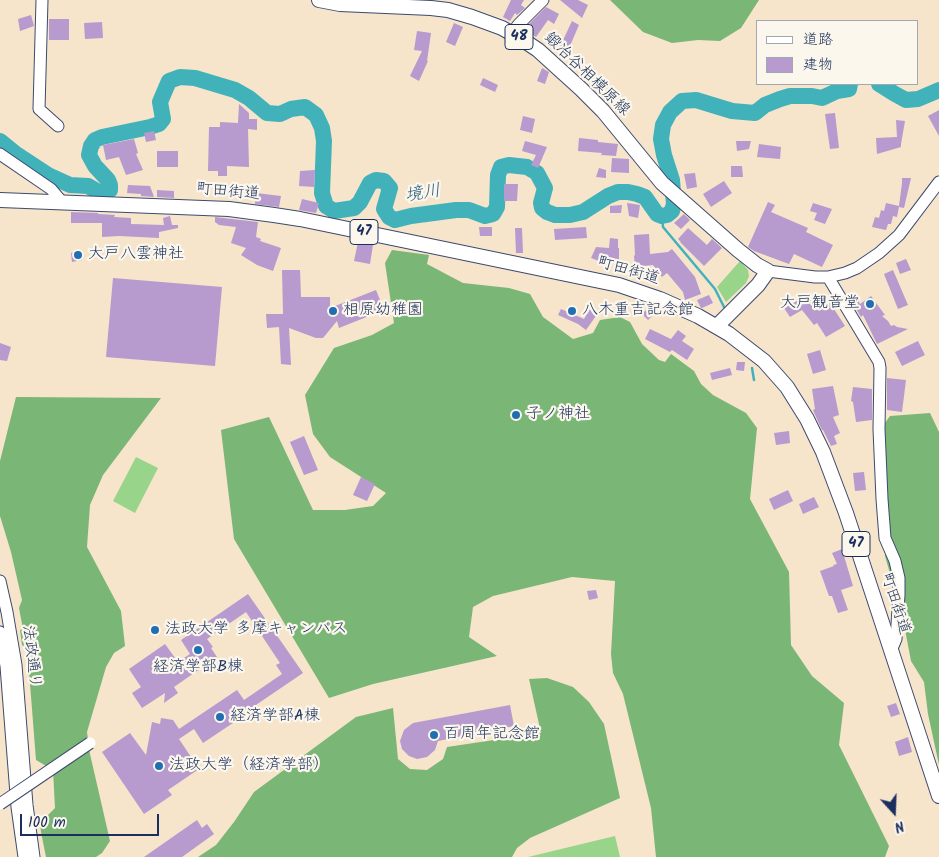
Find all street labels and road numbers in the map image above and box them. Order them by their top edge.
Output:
road number: 48 [505,24,533,50]
street label: 鍛冶谷相模原線 [539,29,633,121]
street label: 町田街道 [195,181,261,205]
road number: 47 [350,220,378,244]
street label: 町田街道 [595,254,661,290]
road number: 47 [842,532,870,556]
street label: 町田街道 [875,571,913,637]
street label: 法政通り [17,624,43,690]

